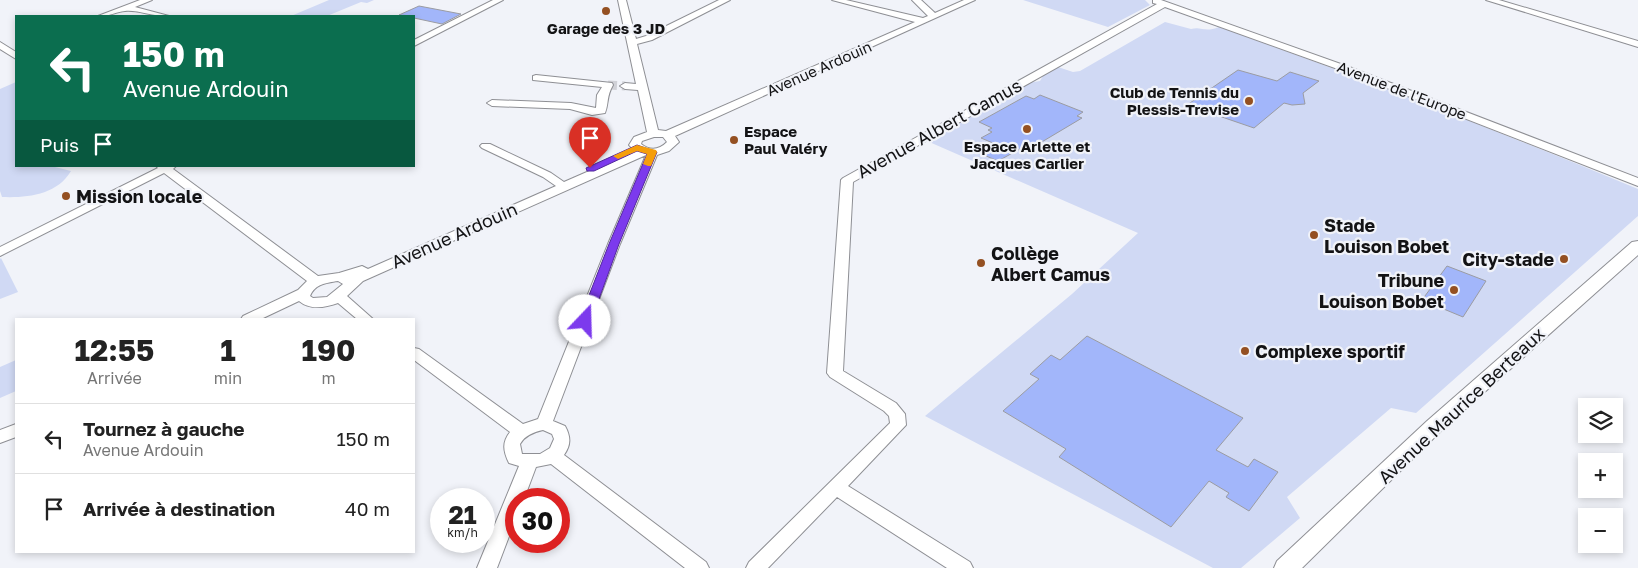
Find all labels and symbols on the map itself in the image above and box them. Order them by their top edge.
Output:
marker: Garage des 3 JD [600,5,612,17]
place label: Garage des 3 JD [547,19,665,37]
street label: Avenue Ardouin [764,37,874,99]
street label: Avenue de l'Europe [1335,57,1469,123]
street label: Avenue Albert Camus [853,74,1025,182]
place label: Club de Tennis du Plessis-Trevise [1110,83,1239,118]
marker: Club de Tennis du Plessis-Trevise [1243,95,1255,107]
pin [569,117,611,168]
place label: Espace Paul Valéry [744,122,828,157]
marker: Espace Arlette et Jacques Carlier [1021,123,1033,135]
marker: Espace Paul Valéry [728,134,740,146]
place label: Espace Arlette et Jacques Carlier [964,137,1090,172]
place label: Mission locale [76,185,203,207]
marker: Mission locale [60,190,72,202]
street label: Avenue Ardouin [388,197,520,273]
place label: Stade Louison Bobet [1324,214,1449,257]
marker: Stade Louison Bobet [1308,229,1320,241]
place label: Collège Albert Camus [991,242,1110,285]
place label: City-stade [1462,248,1554,270]
marker: City-stade [1558,253,1570,265]
marker: Collège Albert Camus [975,257,987,269]
place label: Tribune Louison Bobet [1319,269,1444,312]
marker: Tribune Louison Bobet [1448,284,1460,296]
position arrow [558,294,610,346]
street label: Avenue Maurice Berteaux [1373,322,1549,488]
place label: Complexe sportif [1255,340,1405,362]
marker: Complexe sportif [1239,345,1251,357]
speed limit sign: 30 [505,488,570,553]

